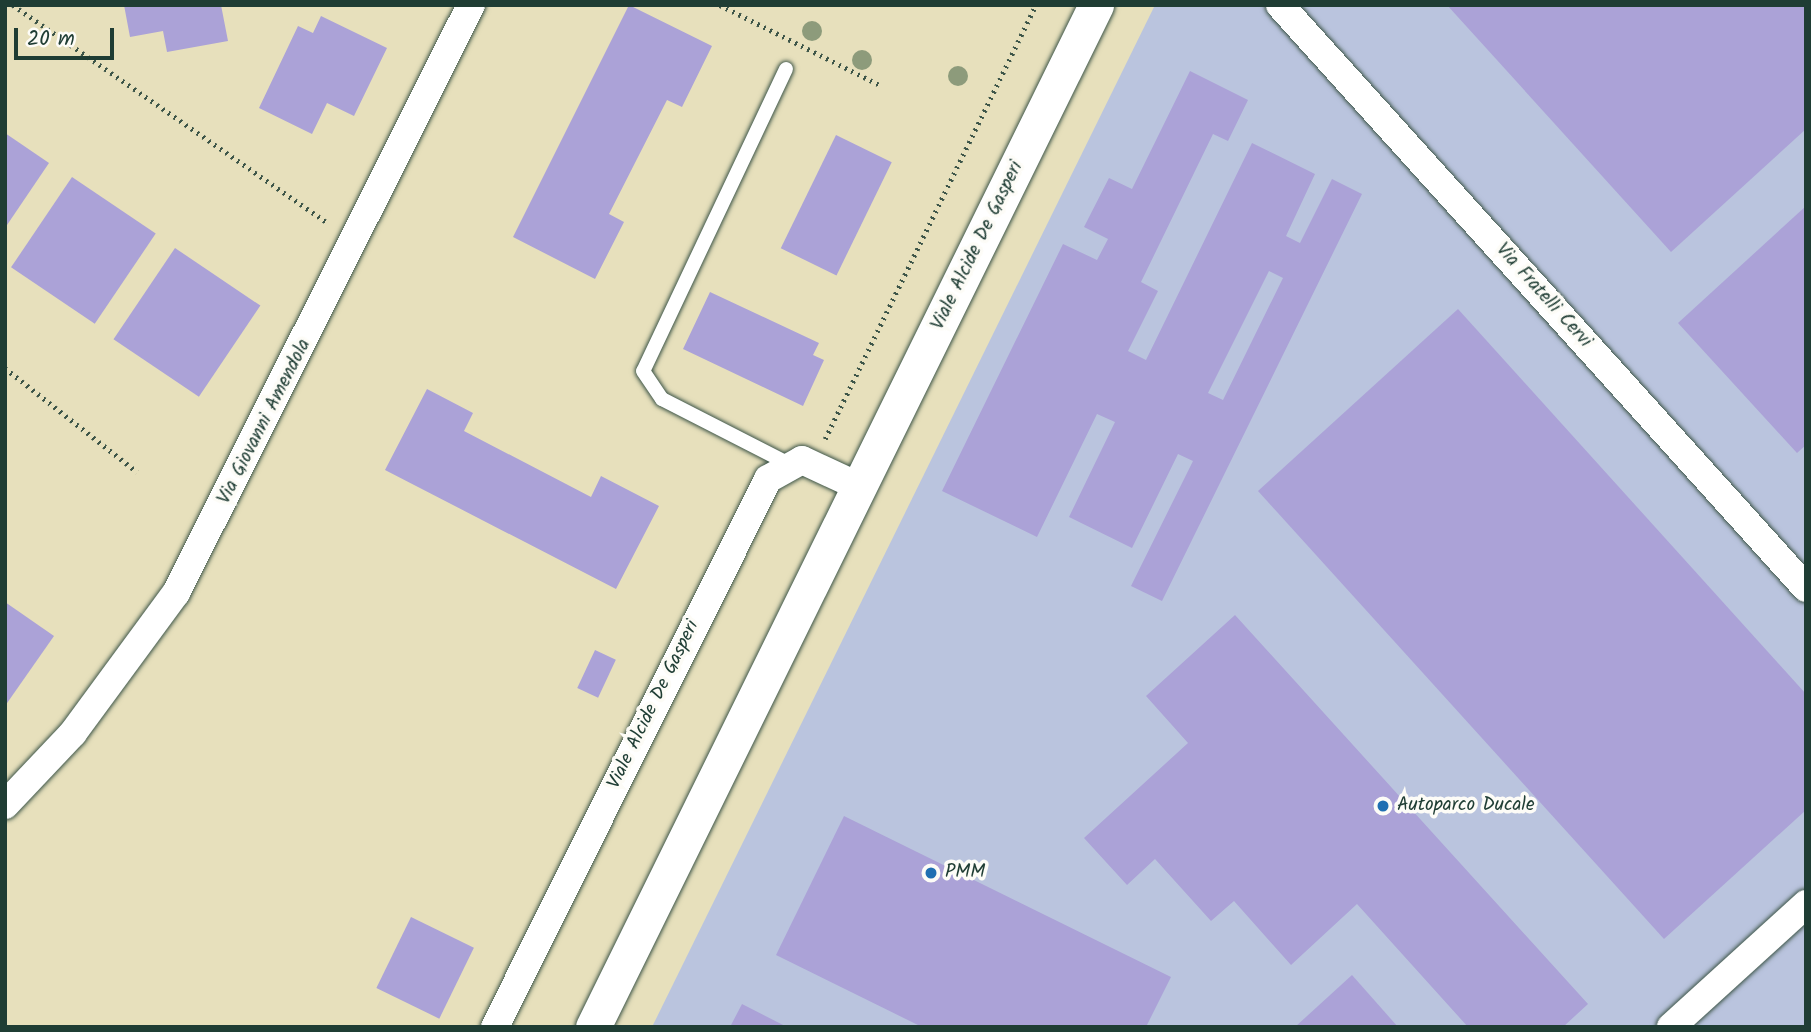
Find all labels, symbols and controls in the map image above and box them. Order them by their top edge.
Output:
scale bar [18,14,117,58]
text: 20 m [27,23,75,56]
street label: Viale Alcide De Gasperi [927,158,1029,334]
street label: Via Fratelli Cervi [1490,239,1596,353]
street label: Via Giovanni Amendola [213,336,317,508]
street label: Viale Alcide De Gasperi [603,617,705,793]
place label: Autoparco Ducale [1397,795,1535,817]
marker: Autoparco Ducale [1375,798,1391,814]
place label: PMM [945,862,985,884]
marker: PMM [923,865,939,881]

